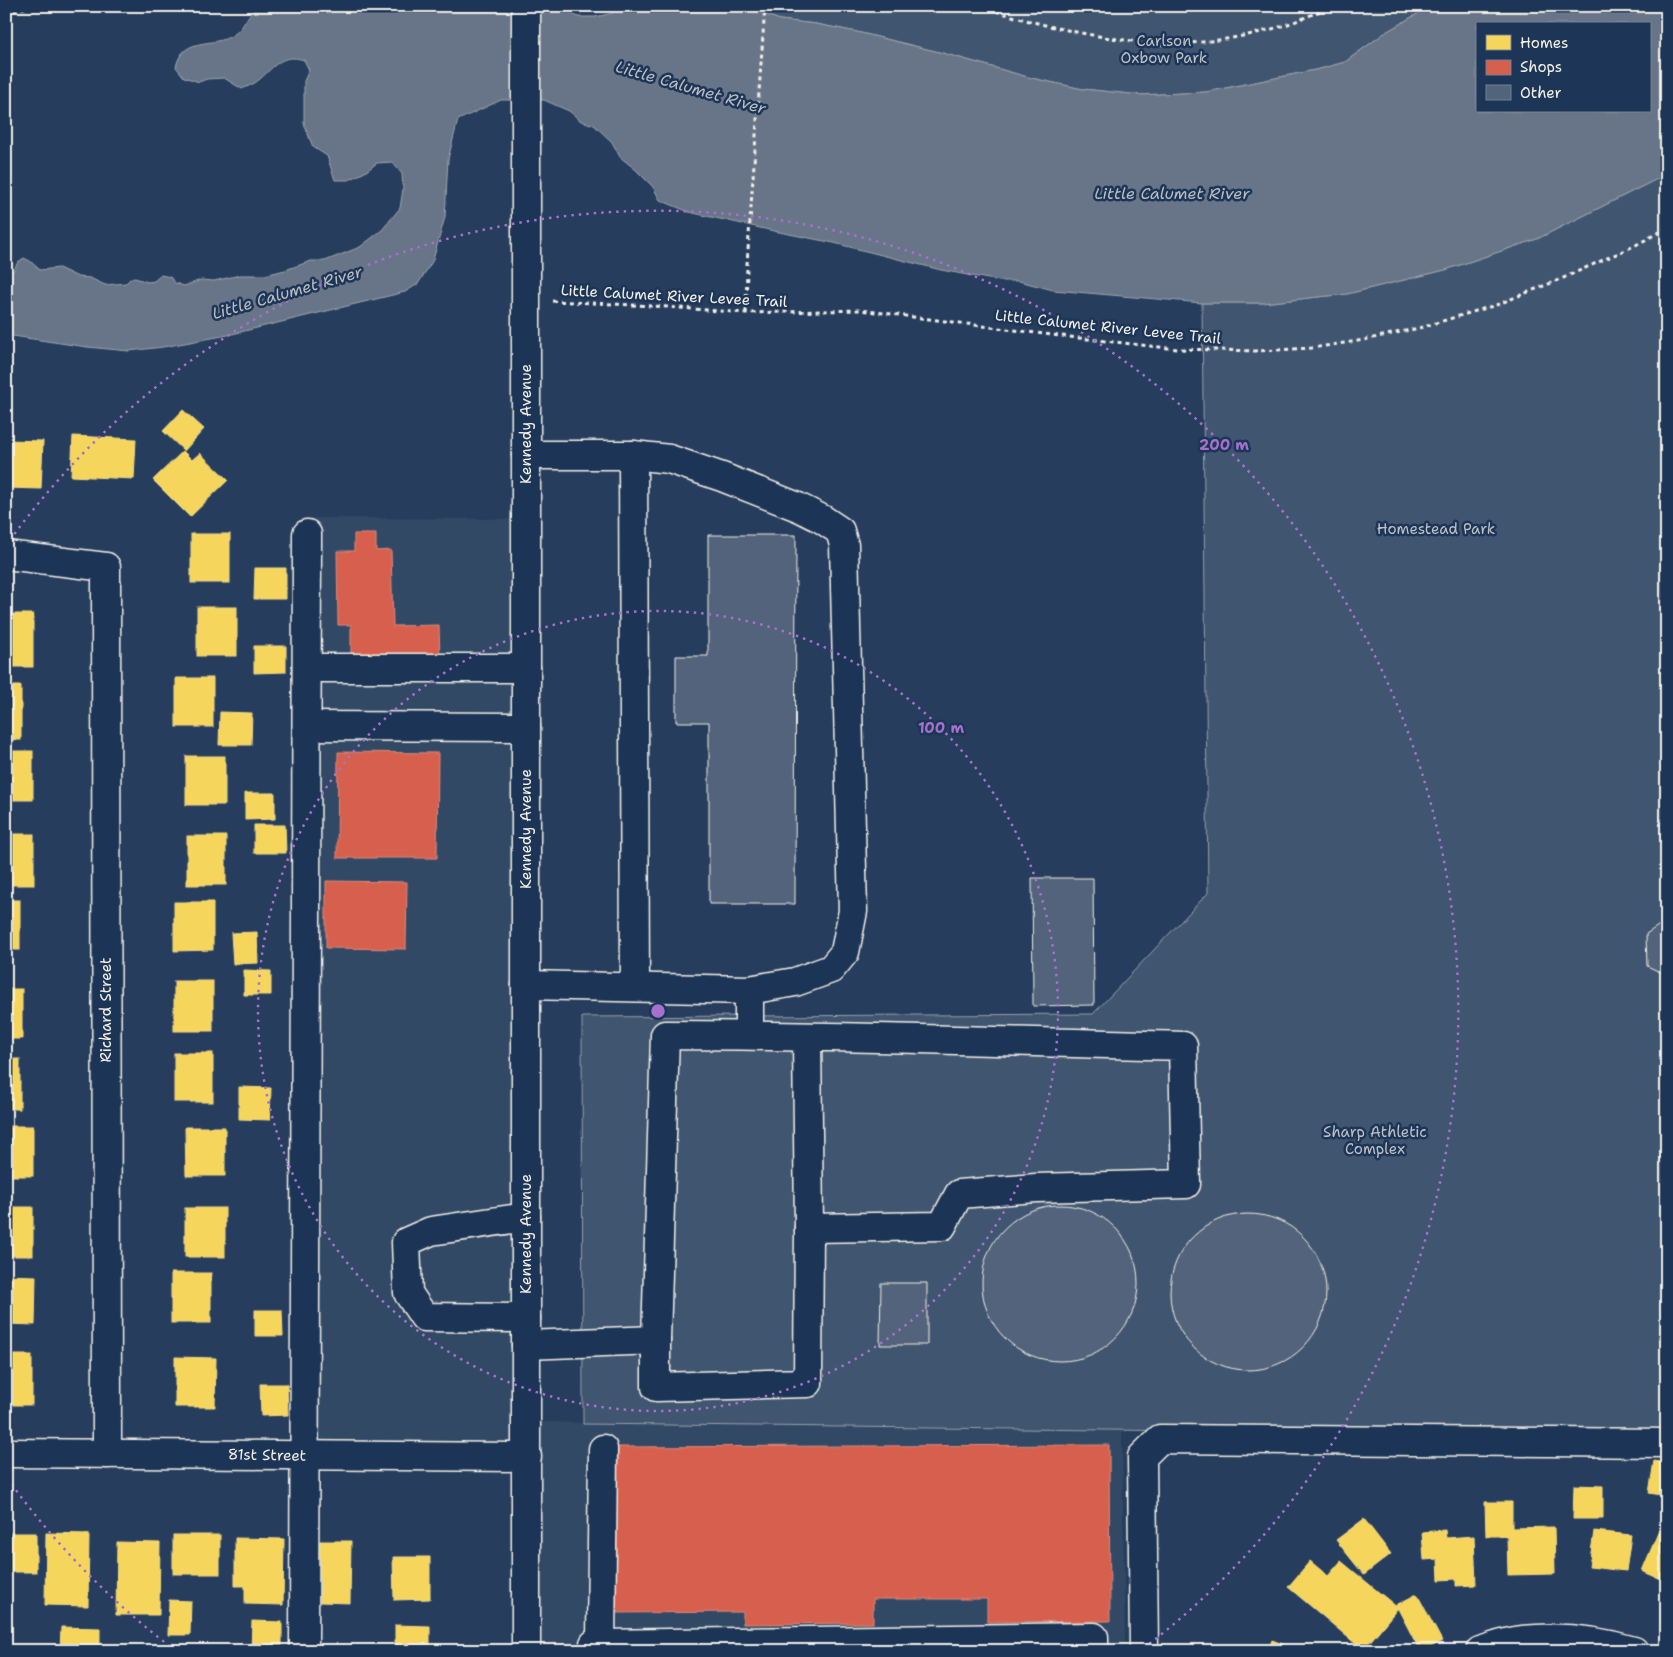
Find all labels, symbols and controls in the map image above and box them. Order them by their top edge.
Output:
legend [1476,22,1650,112]
park label: Carlson Oxbow Park [1121,31,1207,68]
text: Homes [1520,33,1568,53]
water label: Little Calumet River [613,56,769,119]
text: Shops [1520,57,1562,77]
text: Other [1520,83,1562,103]
water label: Little Calumet River [1094,183,1250,204]
water label: Little Calumet River [209,261,365,324]
street label: Little Calumet River Levee Trail [560,280,788,312]
street label: Little Calumet River Levee Trail [994,305,1222,349]
street label: Kennedy Avenue [516,364,536,484]
text: 200 m [1199,435,1249,455]
park label: Homestead Park [1377,519,1495,539]
text: 100 m [918,718,964,738]
street label: Kennedy Avenue [516,769,536,889]
street label: Richard Street [96,957,116,1063]
centre of rings [649,1002,667,1020]
park label: Sharp Athletic Complex [1323,1122,1427,1159]
street label: Kennedy Avenue [516,1174,536,1294]
street label: 81st Street [228,1444,306,1466]

